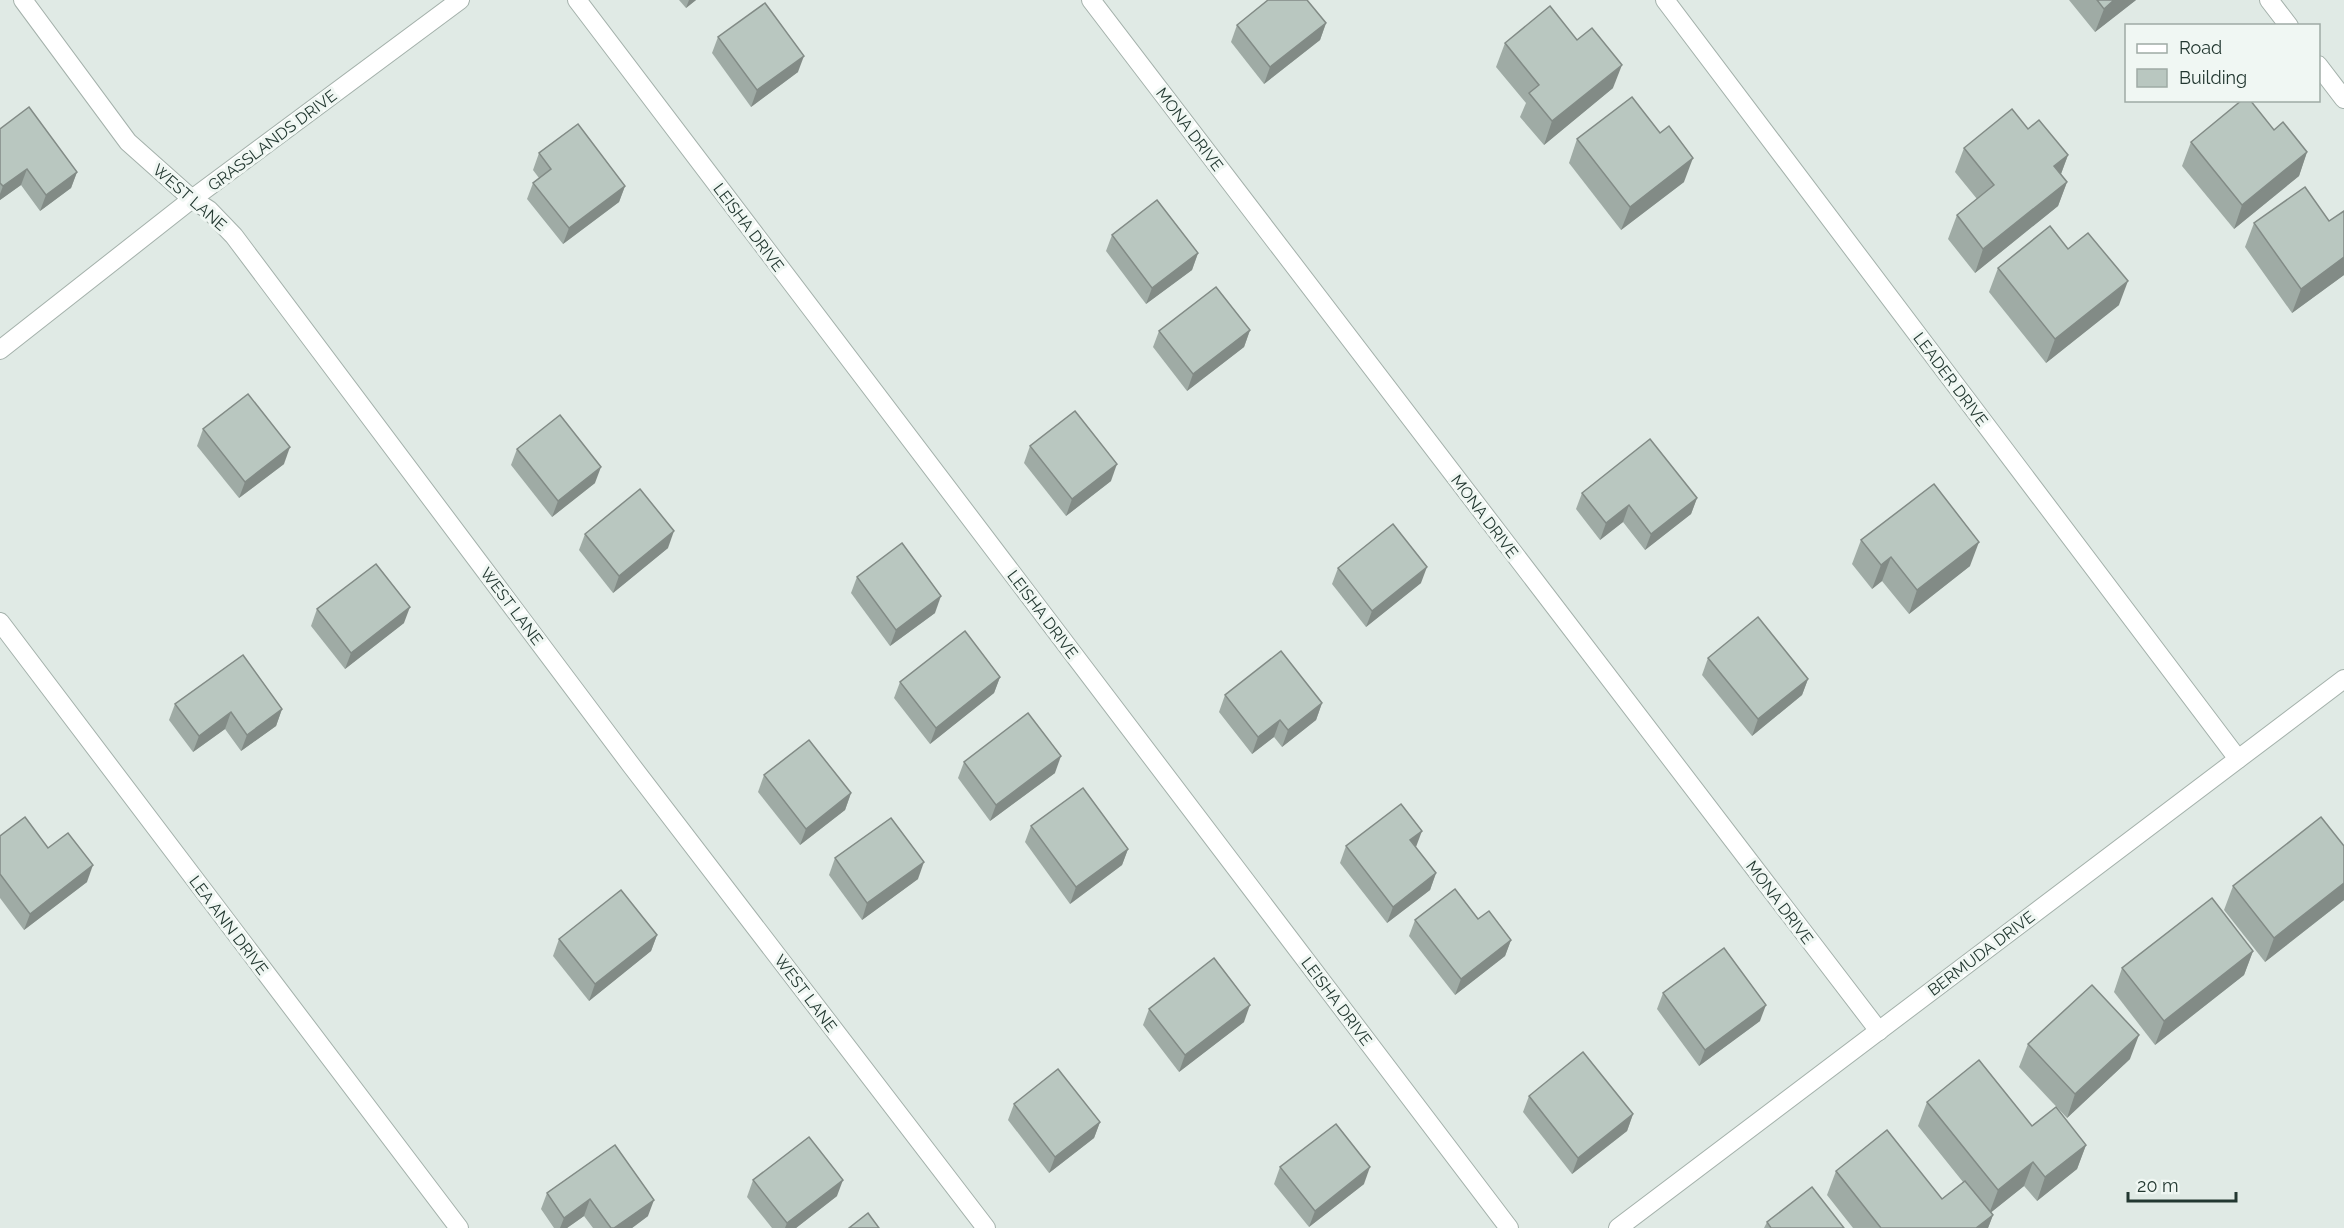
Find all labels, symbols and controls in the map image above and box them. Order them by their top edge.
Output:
legend [2125,24,2320,102]
text: Road [2179,37,2222,58]
text: Building [2179,67,2247,88]
street label: MONA DRIVE [1152,84,1227,175]
street label: GRASSLANDS DRIVE [204,86,341,195]
street label: WEST LANE [149,160,231,235]
street label: LEISHA DRIVE [709,179,788,275]
street label: LEADER DRIVE [1909,329,1992,430]
street label: MONA DRIVE [1447,471,1522,562]
street label: WEST LANE [476,564,547,649]
street label: LEISHA DRIVE [1003,566,1082,662]
street label: MONA DRIVE [1742,857,1817,948]
street label: LEA ANN DRIVE [185,872,272,979]
street label: BERMUDA DRIVE [1924,907,2039,1000]
street label: WEST LANE [770,951,841,1036]
street label: LEISHA DRIVE [1297,953,1376,1049]
scale bar [2128,1165,2236,1203]
text: 20 m [2137,1175,2179,1196]

